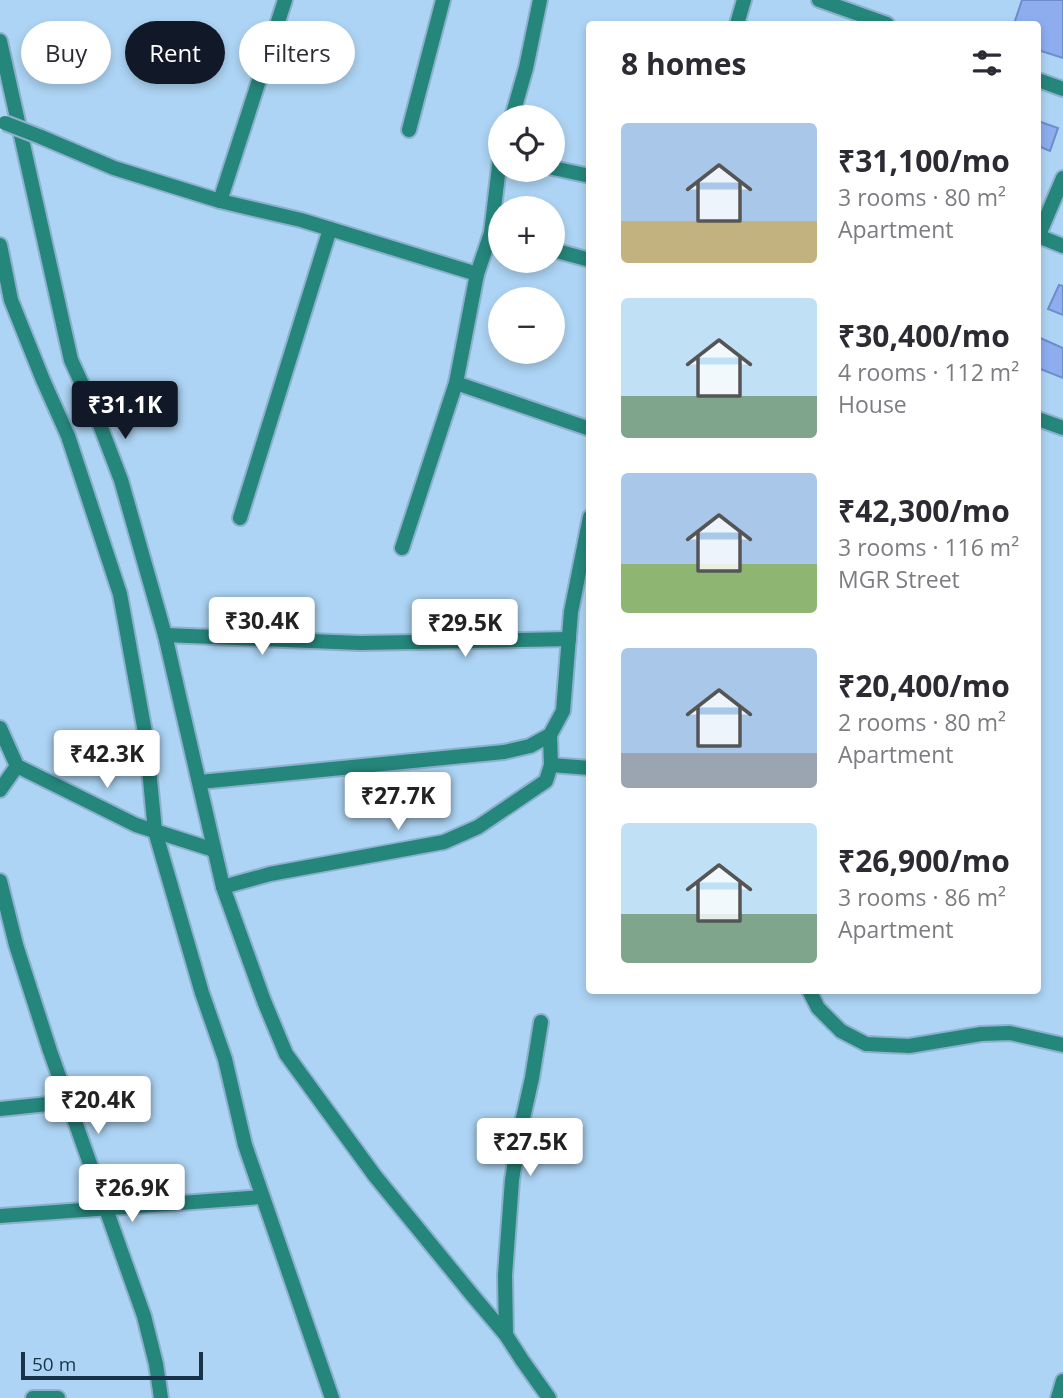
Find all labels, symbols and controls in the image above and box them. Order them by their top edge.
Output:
chip: Buy [21,21,111,84]
chip: Rent [125,21,225,84]
chip: Filters [239,21,355,84]
text: 8 homes [621,43,746,84]
icon: filters [968,44,1006,82]
map controls [488,105,565,364]
button: locate [488,105,565,182]
text: ₹31,100/mo [838,140,1010,181]
icon: home [677,151,761,235]
text: 3 rooms · 80 m² [838,181,1006,213]
button: + [488,196,565,273]
text: Apartment [838,213,954,245]
button: − [488,287,565,364]
text: ₹30,400/mo [838,315,1010,356]
icon: home [677,326,761,410]
text: 4 rooms · 112 m² [838,356,1019,388]
pin: ₹31.1K [68,382,182,441]
text: ₹31.1K [88,388,162,420]
text: House [838,388,907,420]
text: ₹42,300/mo [838,490,1010,531]
icon: home [677,501,761,585]
text: 3 rooms · 116 m² [838,531,1019,563]
text: MGR Street [838,563,960,595]
pin: ₹30.4K [205,598,319,657]
pin: ₹29.5K [408,600,522,659]
text: ₹30.4K [225,604,299,636]
text: ₹29.5K [428,606,502,638]
text: ₹20,400/mo [838,665,1010,706]
icon: home [677,676,761,760]
text: 2 rooms · 80 m² [838,706,1006,738]
pin: ₹42.3K [50,730,164,790]
text: ₹42.3K [70,737,144,769]
text: Apartment [838,738,954,770]
pin: ₹27.7K [341,772,455,832]
text: ₹27.7K [361,779,435,811]
text: ₹26,900/mo [838,840,1010,881]
icon: home [677,851,761,935]
text: 3 rooms · 86 m² [838,881,1006,913]
text: Apartment [838,913,954,945]
pin: ₹20.4K [41,1076,155,1136]
text: ₹20.4K [61,1083,135,1115]
pin: ₹27.5K [473,1118,587,1178]
text: ₹27.5K [493,1125,567,1157]
pin: ₹26.9K [75,1164,189,1224]
text: ₹26.9K [95,1171,169,1203]
scale bar [21,1349,203,1381]
text: 50 m [32,1351,76,1377]

